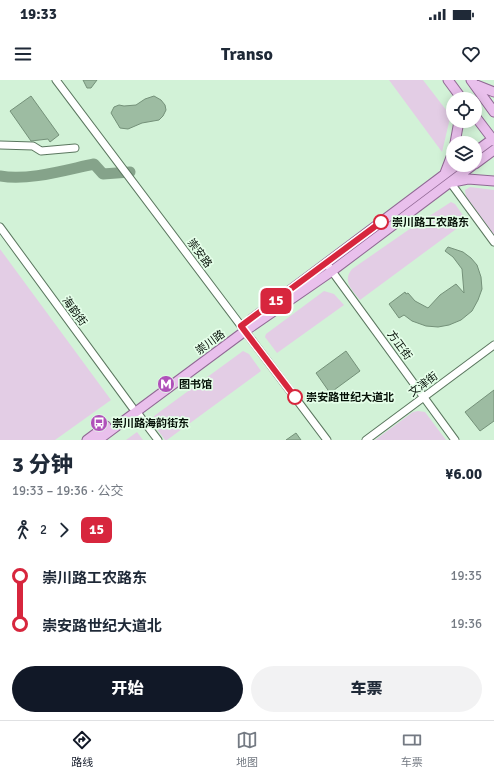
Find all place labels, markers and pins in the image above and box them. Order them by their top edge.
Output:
marker: 崇川路工农路东 [373,214,389,230]
place label: 崇川路工农路东 [392,216,469,229]
metro station icon: 图书馆 [156,374,176,394]
place label: 图书馆 [179,378,212,391]
marker: 崇安路世纪大道北 [287,389,303,405]
place label: 崇安路世纪大道北 [306,391,394,404]
bus stop icon: 崇川路海韵街东 [89,413,109,433]
place label: 崇川路海韵街东 [112,417,189,430]

